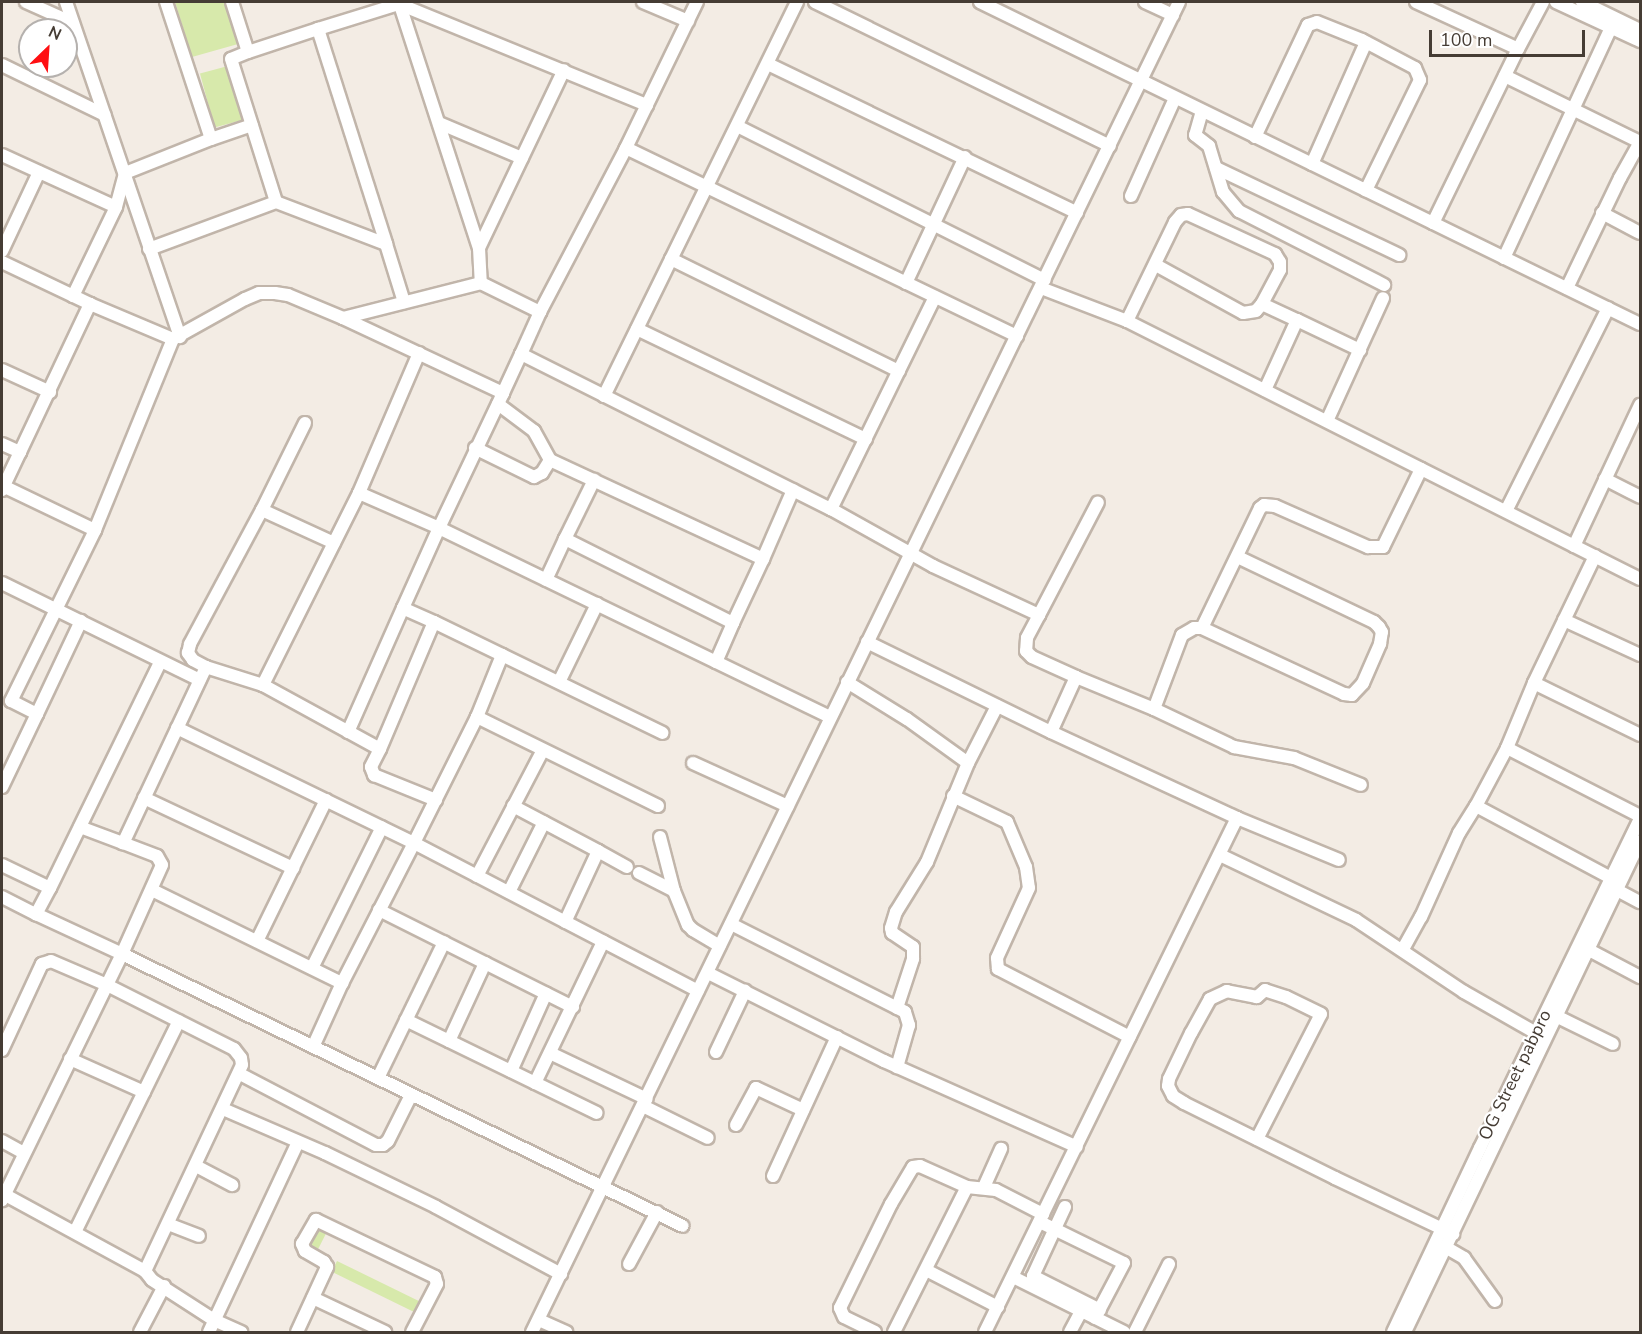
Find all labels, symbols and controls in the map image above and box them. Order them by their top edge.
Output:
north arrow [18,18,78,78]
scale bar [1432,18,1588,56]
text: N [45,21,65,46]
text: 100 m [1440,28,1492,52]
street label: OG Street pabpro [1474,1006,1556,1144]

